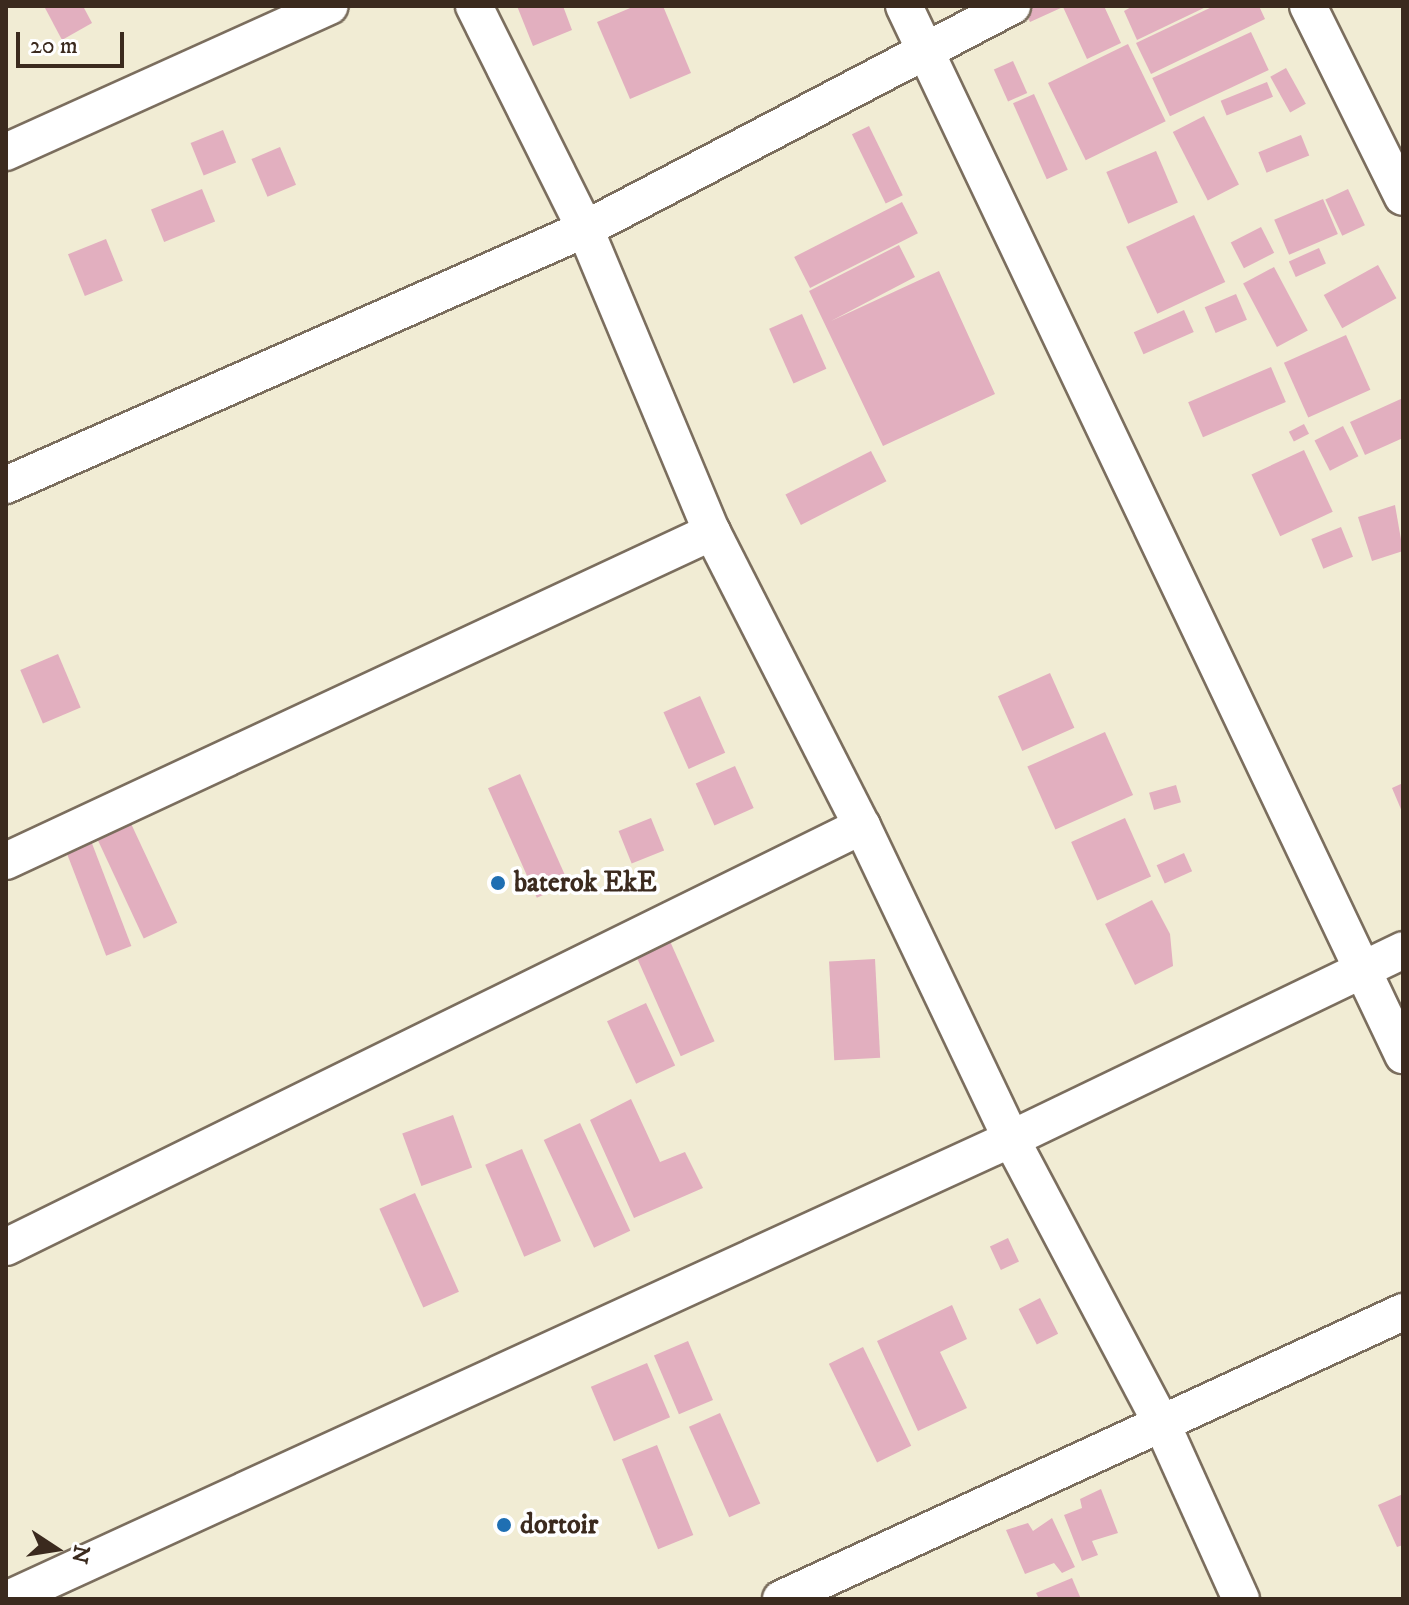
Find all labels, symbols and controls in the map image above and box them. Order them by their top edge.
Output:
scale bar [20,16,128,66]
text: 20 m [30,31,78,61]
place label: baterok EkE [514,866,657,900]
marker: baterok EkE [489,874,507,892]
place label: dortoir [520,1508,598,1542]
north arrow [16,1509,96,1589]
marker: dortoir [495,1516,513,1534]
text: N [65,1542,95,1566]

